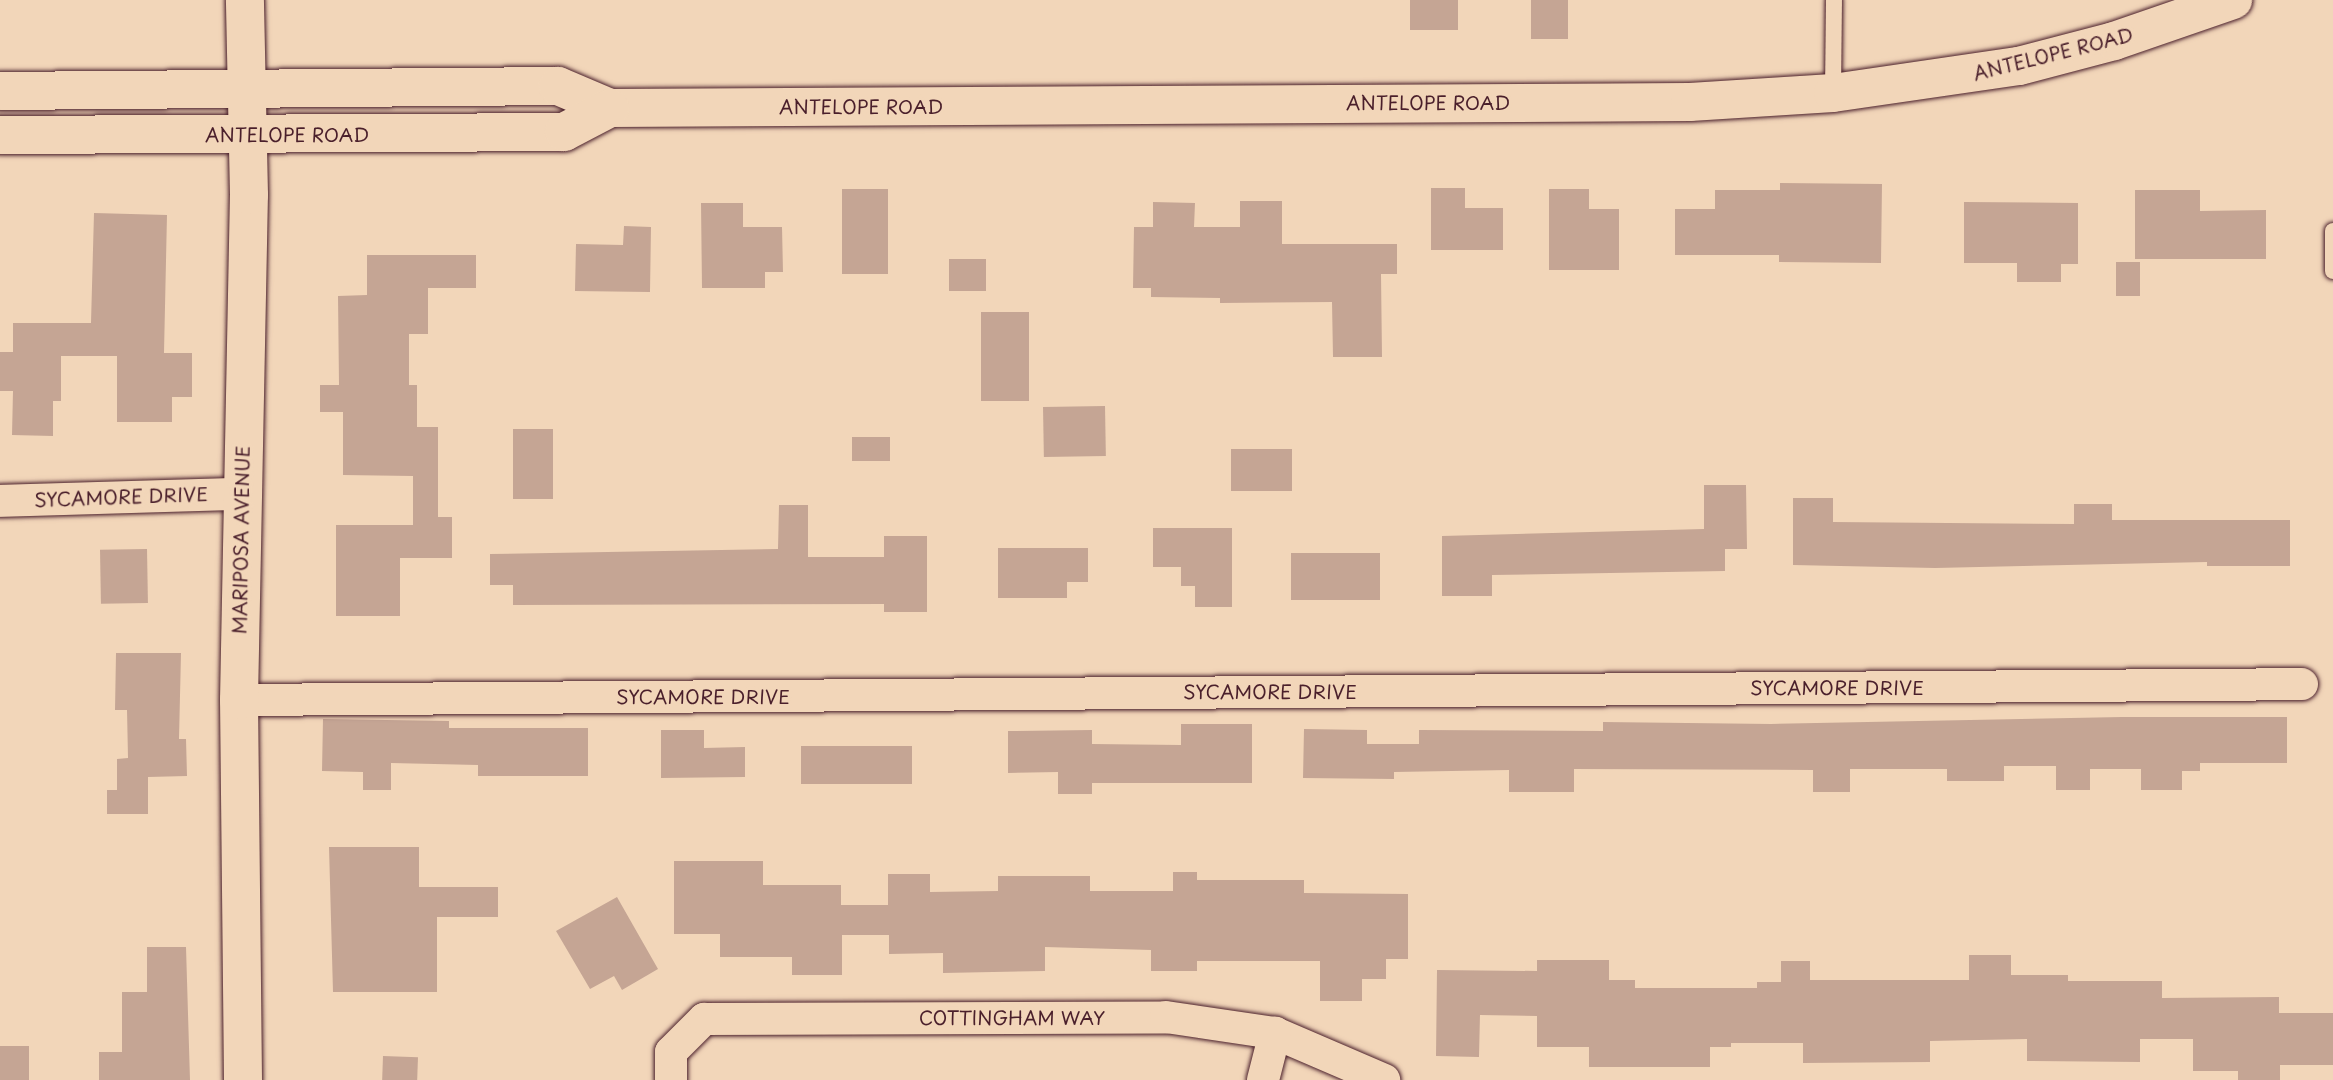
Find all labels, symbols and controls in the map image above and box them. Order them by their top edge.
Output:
street label: ANTELOPE ROAD [1970,23,2136,85]
street label: ANTELOPE ROAD [1345,92,1511,114]
street label: ANTELOPE ROAD [778,96,944,118]
street label: ANTELOPE ROAD [204,124,370,146]
street label: MARIPOSA AVENUE [228,445,254,635]
street label: SYCAMORE DRIVE [34,483,208,511]
street label: SYCAMORE DRIVE [1750,677,1924,699]
street label: SYCAMORE DRIVE [1183,681,1357,703]
street label: SYCAMORE DRIVE [616,686,790,708]
street label: COTTINGHAM WAY [918,1007,1106,1029]

